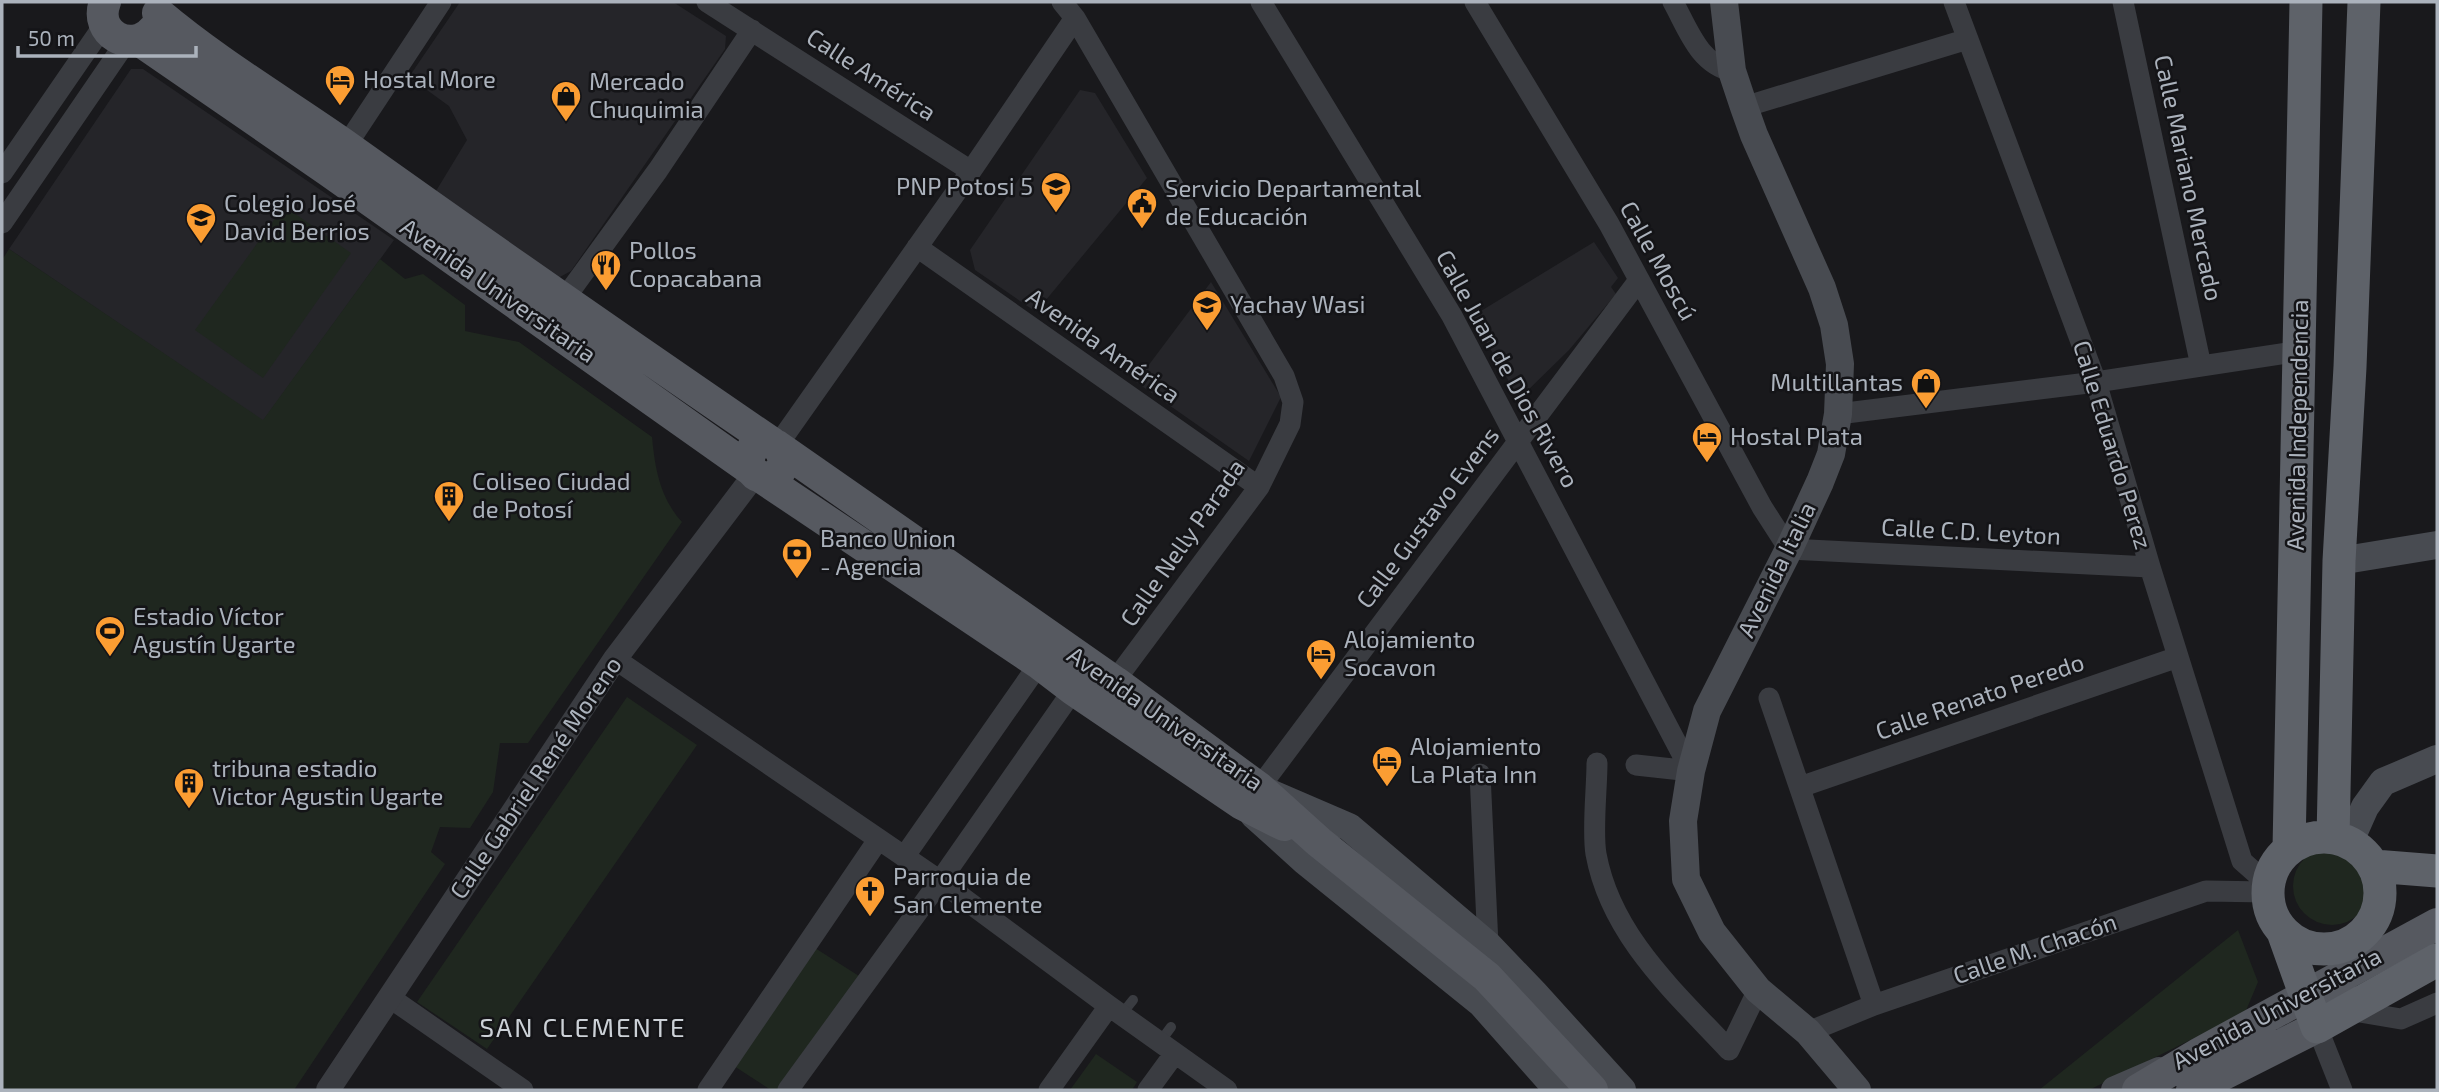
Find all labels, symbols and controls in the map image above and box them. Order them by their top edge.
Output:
scale bar [18,14,196,58]
street label: Calle América [802,21,942,126]
text: 50 m [28,25,75,50]
street label: Calle Mariano Mercado [2149,52,2230,303]
hotel icon: Hostal More [323,63,357,107]
place label: Hostal More [363,64,496,93]
place label: Mercado Chuquimia [589,66,704,123]
shop icon: Mercado Chuquimia [549,79,583,123]
school or university icon: PNP Potosi 5 [1039,170,1073,214]
place label: PNP Potosi 5 [896,171,1033,200]
place label: Servicio Departamental de Educación [1165,173,1422,230]
public building icon: Servicio Departamental de Educación [1125,186,1159,230]
place label: Colegio José David Berrios [224,188,370,245]
street label: Calle Moscú [1615,196,1704,325]
school or university icon: Colegio José David Berrios [184,201,218,245]
street label: Avenida Universitaria [395,211,602,368]
place label: Pollos Copacabana [629,235,762,292]
street label: Calle Juan de Dios Rivero [1431,244,1586,492]
restaurant icon: Pollos Copacabana [589,248,623,292]
street label: Avenida América [1021,281,1186,409]
school or university icon: Yachay Wasi [1190,288,1224,332]
place label: Yachay Wasi [1230,289,1365,318]
street label: Avenida Independencia [2280,299,2313,551]
street label: Calle Eduardo Perez [2068,337,2159,553]
shop icon: Multillantas [1909,366,1943,410]
place label: Multillantas [1770,367,1903,396]
hotel icon: Hostal Plata [1690,420,1724,464]
street label: Calle Gustavo Evens [1349,421,1504,613]
place label: Hostal Plata [1730,421,1863,450]
street label: Calle Nelly Parada [1113,453,1250,631]
place label: Coliseo Ciudad de Potosí [472,466,630,523]
building icon: Coliseo Ciudad de Potosí [432,479,466,523]
street label: Avenida Italia [1730,497,1821,642]
street label: Calle C.D. Leyton [1881,511,2062,550]
place label: Banco Union - Agencia [820,523,956,580]
bank icon: Banco Union - Agencia [780,536,814,580]
place label: Estadio Víctor Agustín Ugarte [133,601,296,658]
sports icon: Estadio Víctor Agustín Ugarte [93,614,127,658]
place label: Alojamiento Socavon [1344,624,1475,681]
hotel icon: Alojamiento Socavon [1304,637,1338,681]
street label: Avenida Universitaria [1062,639,1269,796]
street label: Calle Renato Peredo [1871,646,2088,745]
street label: Calle Gabriel René Moreno [443,651,627,904]
place label: Alojamiento La Plata Inn [1410,731,1541,788]
hotel icon: Alojamiento La Plata Inn [1370,744,1404,788]
place label: tribuna estadio Victor Agustin Ugarte [212,753,444,810]
building icon: tribuna estadio Victor Agustin Ugarte [172,766,206,810]
place label: Parroquia de San Clemente [893,861,1043,918]
church icon: Parroquia de San Clemente [853,874,887,918]
street label: Calle M. Chacón [1949,906,2120,989]
street label: Avenida Universitaria [2167,940,2386,1075]
district label: SAN CLEMENTE [480,1011,687,1042]

